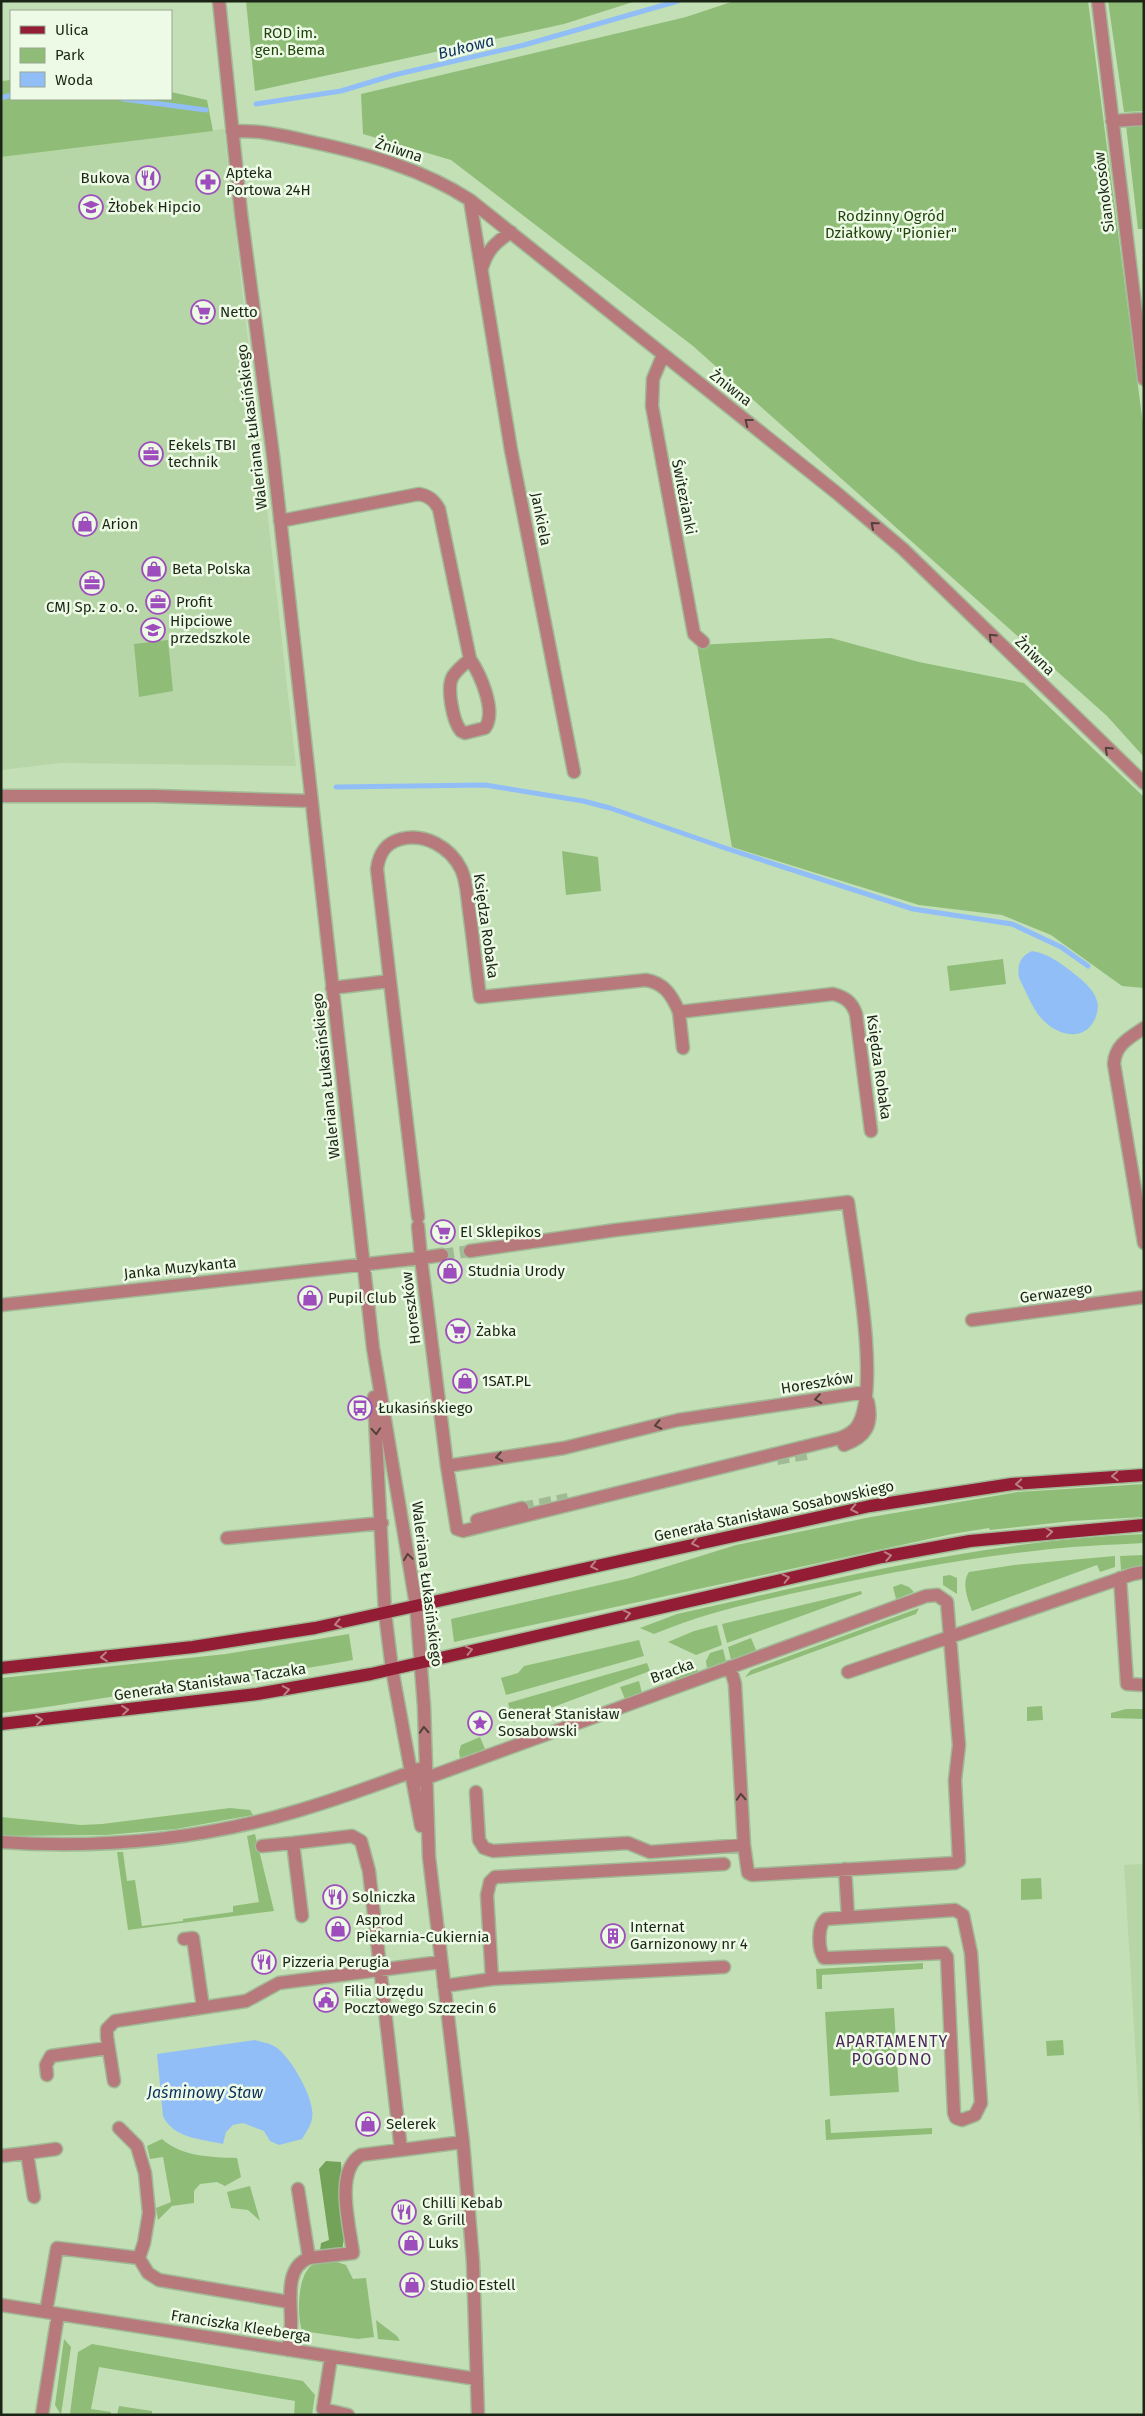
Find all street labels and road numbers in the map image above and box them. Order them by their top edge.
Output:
street label: Żniwna [373,134,425,166]
street label: Sianokosów [1090,150,1118,233]
street label: Waleriana Łukasińskiego [233,343,271,511]
street label: Żniwna [706,366,756,410]
street label: Świtezianki [668,458,700,536]
street label: Jankiela [527,491,555,547]
street label: Żniwna [1011,633,1059,679]
street label: Księdza Robaka [470,872,502,980]
street label: Waleriana Łukasińskiego [308,992,344,1160]
street label: Księdza Robaka [863,1013,895,1121]
street label: Janka Muzykanta [123,1253,237,1283]
street label: Horeszków [398,1270,424,1345]
street label: Gerwazego [1019,1279,1093,1307]
street label: Horeszków [779,1368,855,1398]
street label: Generała Stanisława Sosabowskiego [652,1477,896,1545]
street label: Waleriana Łukasińskiego [408,1500,446,1668]
street label: Bracka [648,1655,696,1687]
street label: Generała Stanisława Taczaka [113,1660,307,1704]
street label: Franciszka Kleeberga [170,2306,312,2346]

